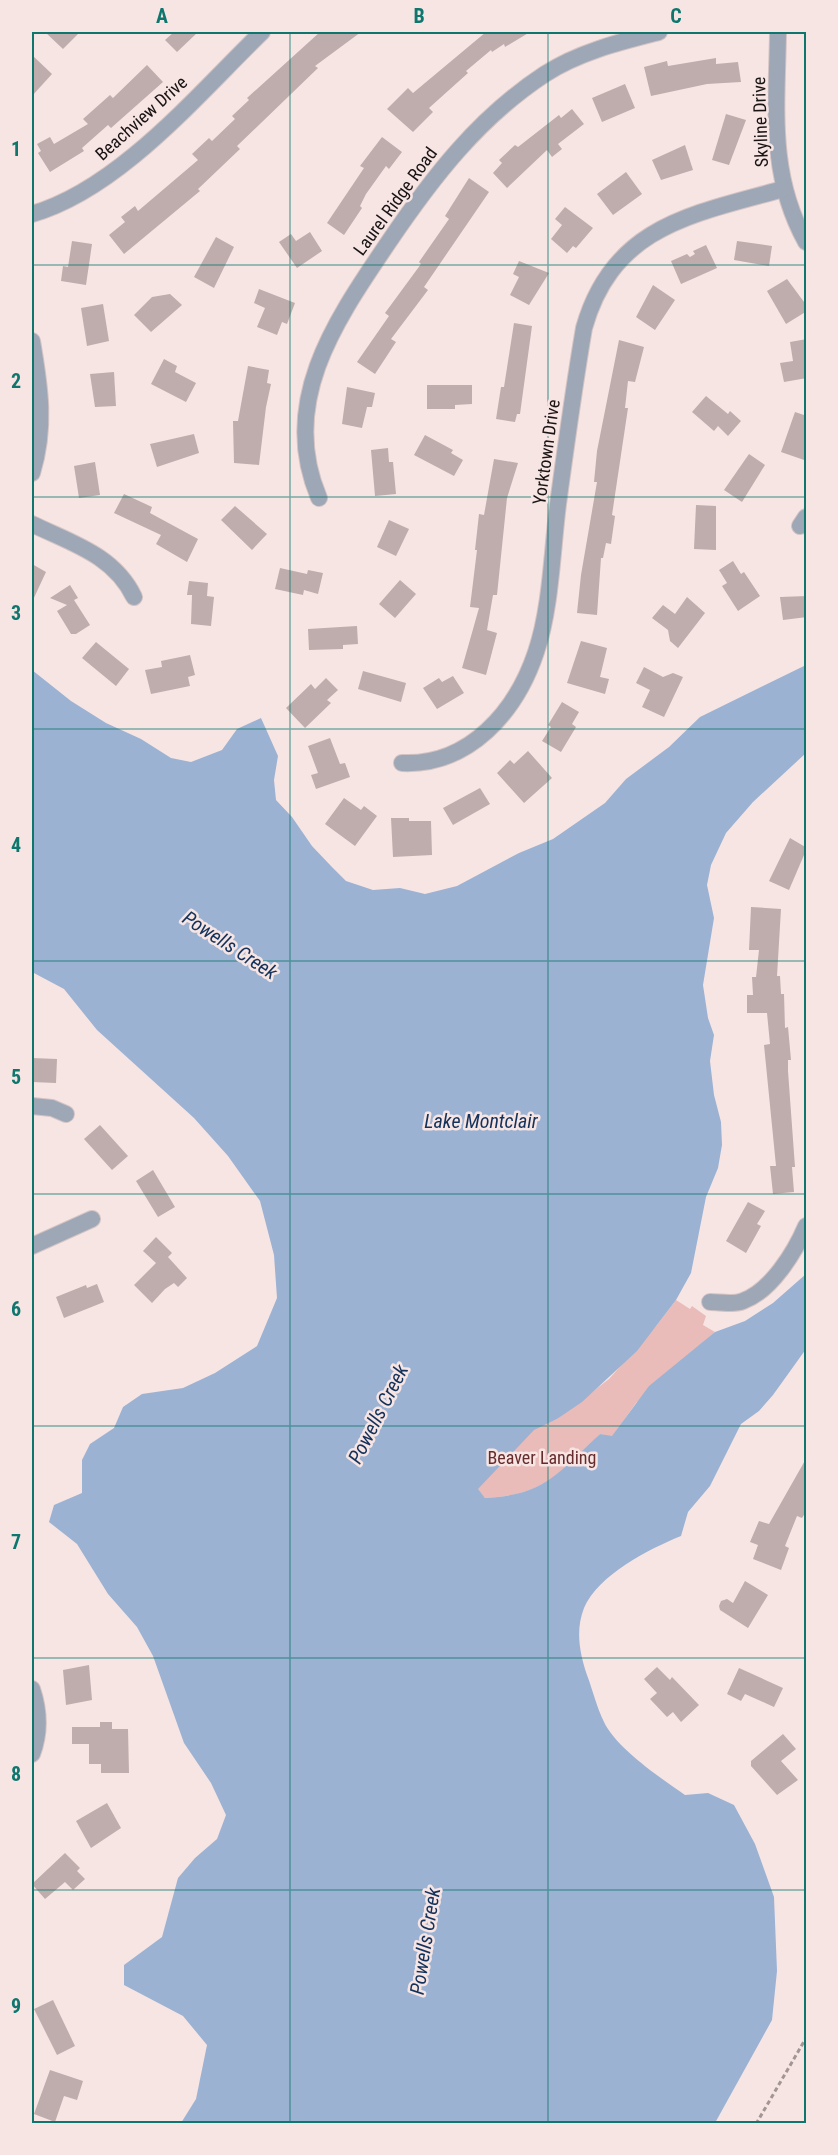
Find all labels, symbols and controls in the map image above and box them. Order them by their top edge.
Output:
text: A [156,4,168,28]
text: B [413,4,425,28]
text: C [670,4,682,28]
street label: Beachview Drive [91,71,191,165]
street label: Skyline Drive [748,76,772,168]
text: 1 [11,137,21,161]
street label: Laurel Ridge Road [349,143,441,259]
text: 2 [11,369,21,393]
street label: Yorktown Drive [528,398,564,506]
text: 3 [11,601,21,625]
text: 4 [11,833,21,857]
water label: Powells Creek [178,906,283,985]
text: 5 [11,1065,21,1089]
water label: Lake Montclair [424,1109,539,1133]
text: 6 [11,1297,21,1321]
water label: Powells Creek [343,1359,414,1468]
park label: Beaver Landing [488,1447,596,1468]
text: 7 [11,1530,21,1554]
text: 8 [11,1762,21,1786]
water label: Powells Creek [405,1885,445,1996]
text: 9 [11,1994,21,2018]

